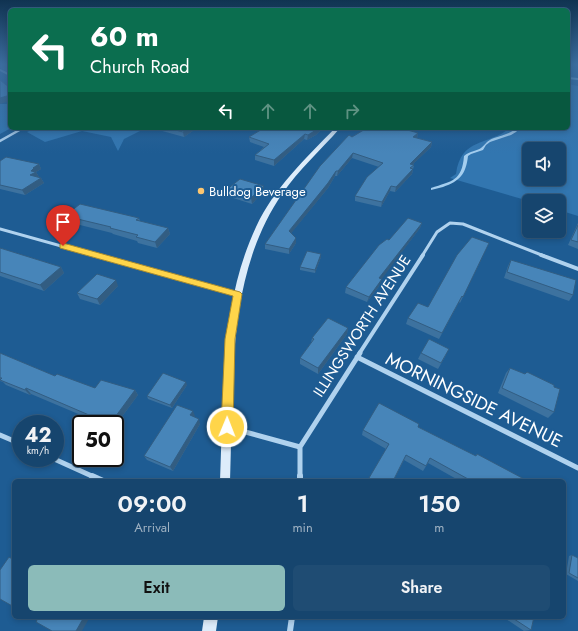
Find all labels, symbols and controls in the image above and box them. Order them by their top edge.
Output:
text: 60 m [90,16,159,57]
icon: left [24,24,76,76]
text: Church Road [90,54,189,80]
icon: left [215,100,237,122]
icon: ahead [257,100,279,122]
icon: ahead [299,100,321,122]
icon: right [341,100,363,122]
map controls [522,142,566,238]
button: sound [522,142,566,186]
place label: Bulldog Beverage [209,182,306,201]
marker: Bulldog Beverage [196,186,206,196]
button: layers [522,194,566,238]
pin [46,205,80,246]
icon: arrive [52,211,74,233]
street label: ILLINGSWORTH AVENUE [308,251,416,401]
street label: MORNINGSIDE AVENUE [381,346,567,454]
position arrow [206,406,248,448]
speed limit sign: 50 [72,415,124,467]
text: 42 [24,421,52,450]
text: km/h [27,443,49,458]
text: 09:00 [118,486,187,521]
text: 1 [297,486,308,521]
text: 150 [418,486,460,521]
text: Arrival [134,518,170,537]
text: min [292,518,313,537]
text: m [434,518,444,537]
button: Exit [28,565,285,611]
button: Share [293,565,550,611]

